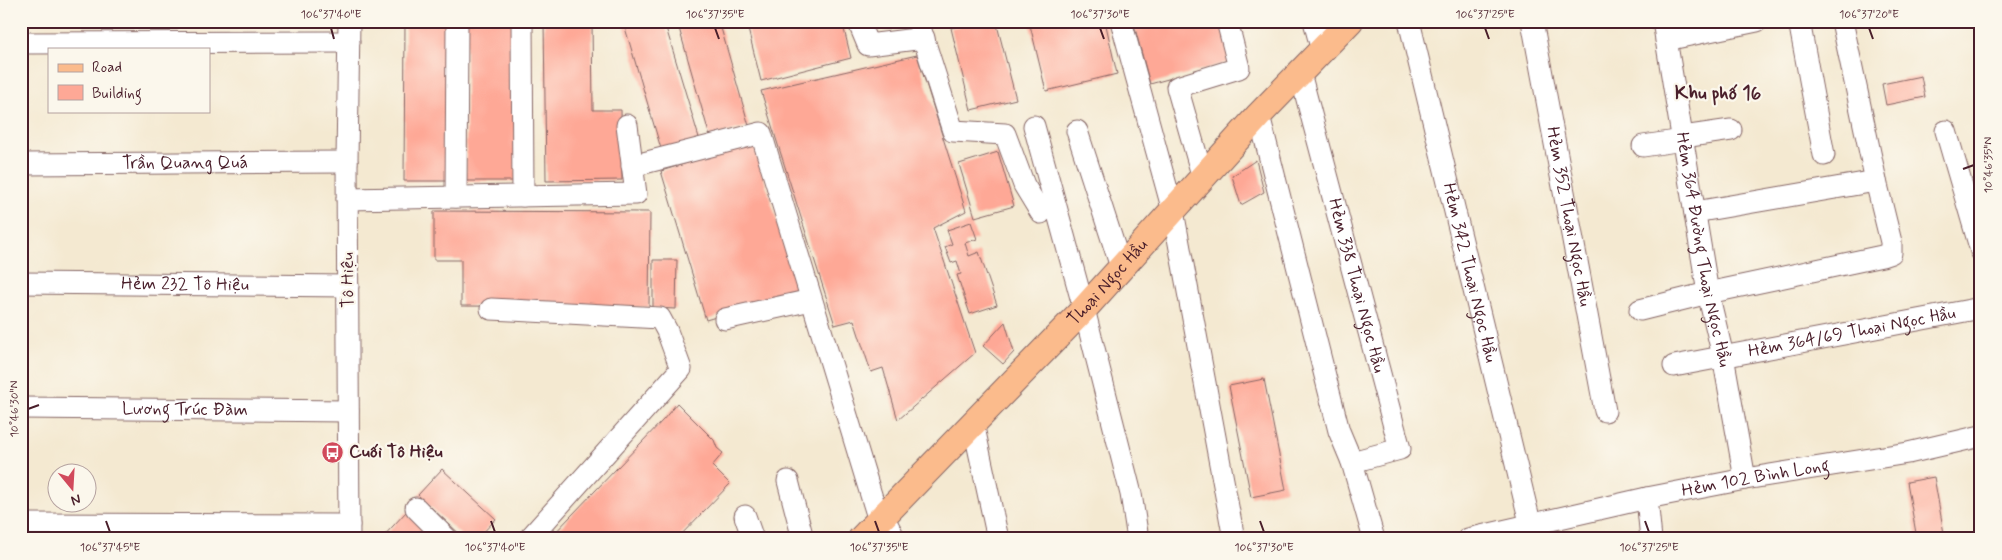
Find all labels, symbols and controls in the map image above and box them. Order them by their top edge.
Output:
text: 106°37'40"E [300,7,362,23]
text: 106°37'35"E [685,7,745,23]
text: 106°37'30"E [1070,7,1130,23]
text: 106°37'25"E [1455,7,1515,23]
text: 106°37'20"E [1839,7,1899,23]
legend [48,48,210,112]
text: Road [92,58,122,78]
district label: Khu phố 16 [1675,81,1762,106]
text: Building [92,84,142,105]
street label: Hẻm 352 Thoại Ngọc Hầu [1540,125,1597,309]
street label: Hẻm 364 Đường Thoại Ngọc Hầu [1670,130,1737,369]
text: 10°46'35"N [1981,137,1997,193]
street label: Trần Quang Quá [122,151,248,175]
street label: Hẻm 342 Thoại Ngọc Hầu [1437,181,1503,365]
street label: Hẻm 338 Thoại Ngọc Hầu [1322,196,1391,375]
street label: Thoại Ngọc Hầu [1062,234,1153,331]
street label: Tô Hiệu [336,252,360,308]
street label: Hẻm 232 Tô Hiệu [121,272,249,297]
street label: Hẻm 364/69 Thoại Ngọc Hầu [1746,301,1958,364]
text: 10°46'30"N [7,380,23,438]
street label: Lương Trúc Đàm [122,397,248,423]
bus stop icon: Cuối Tô Hiệu [321,440,345,464]
place label: Cuối Tô Hiệu [349,440,443,464]
street label: Hẻm 102 Bình Long [1680,454,1831,503]
north arrow [48,462,98,512]
text: N [68,489,83,509]
text: 106°37'45"E [80,540,140,556]
text: 106°37'40"E [464,540,526,556]
text: 106°37'35"E [849,540,909,556]
text: 106°37'30"E [1234,540,1294,556]
text: 106°37'25"E [1619,540,1679,556]

